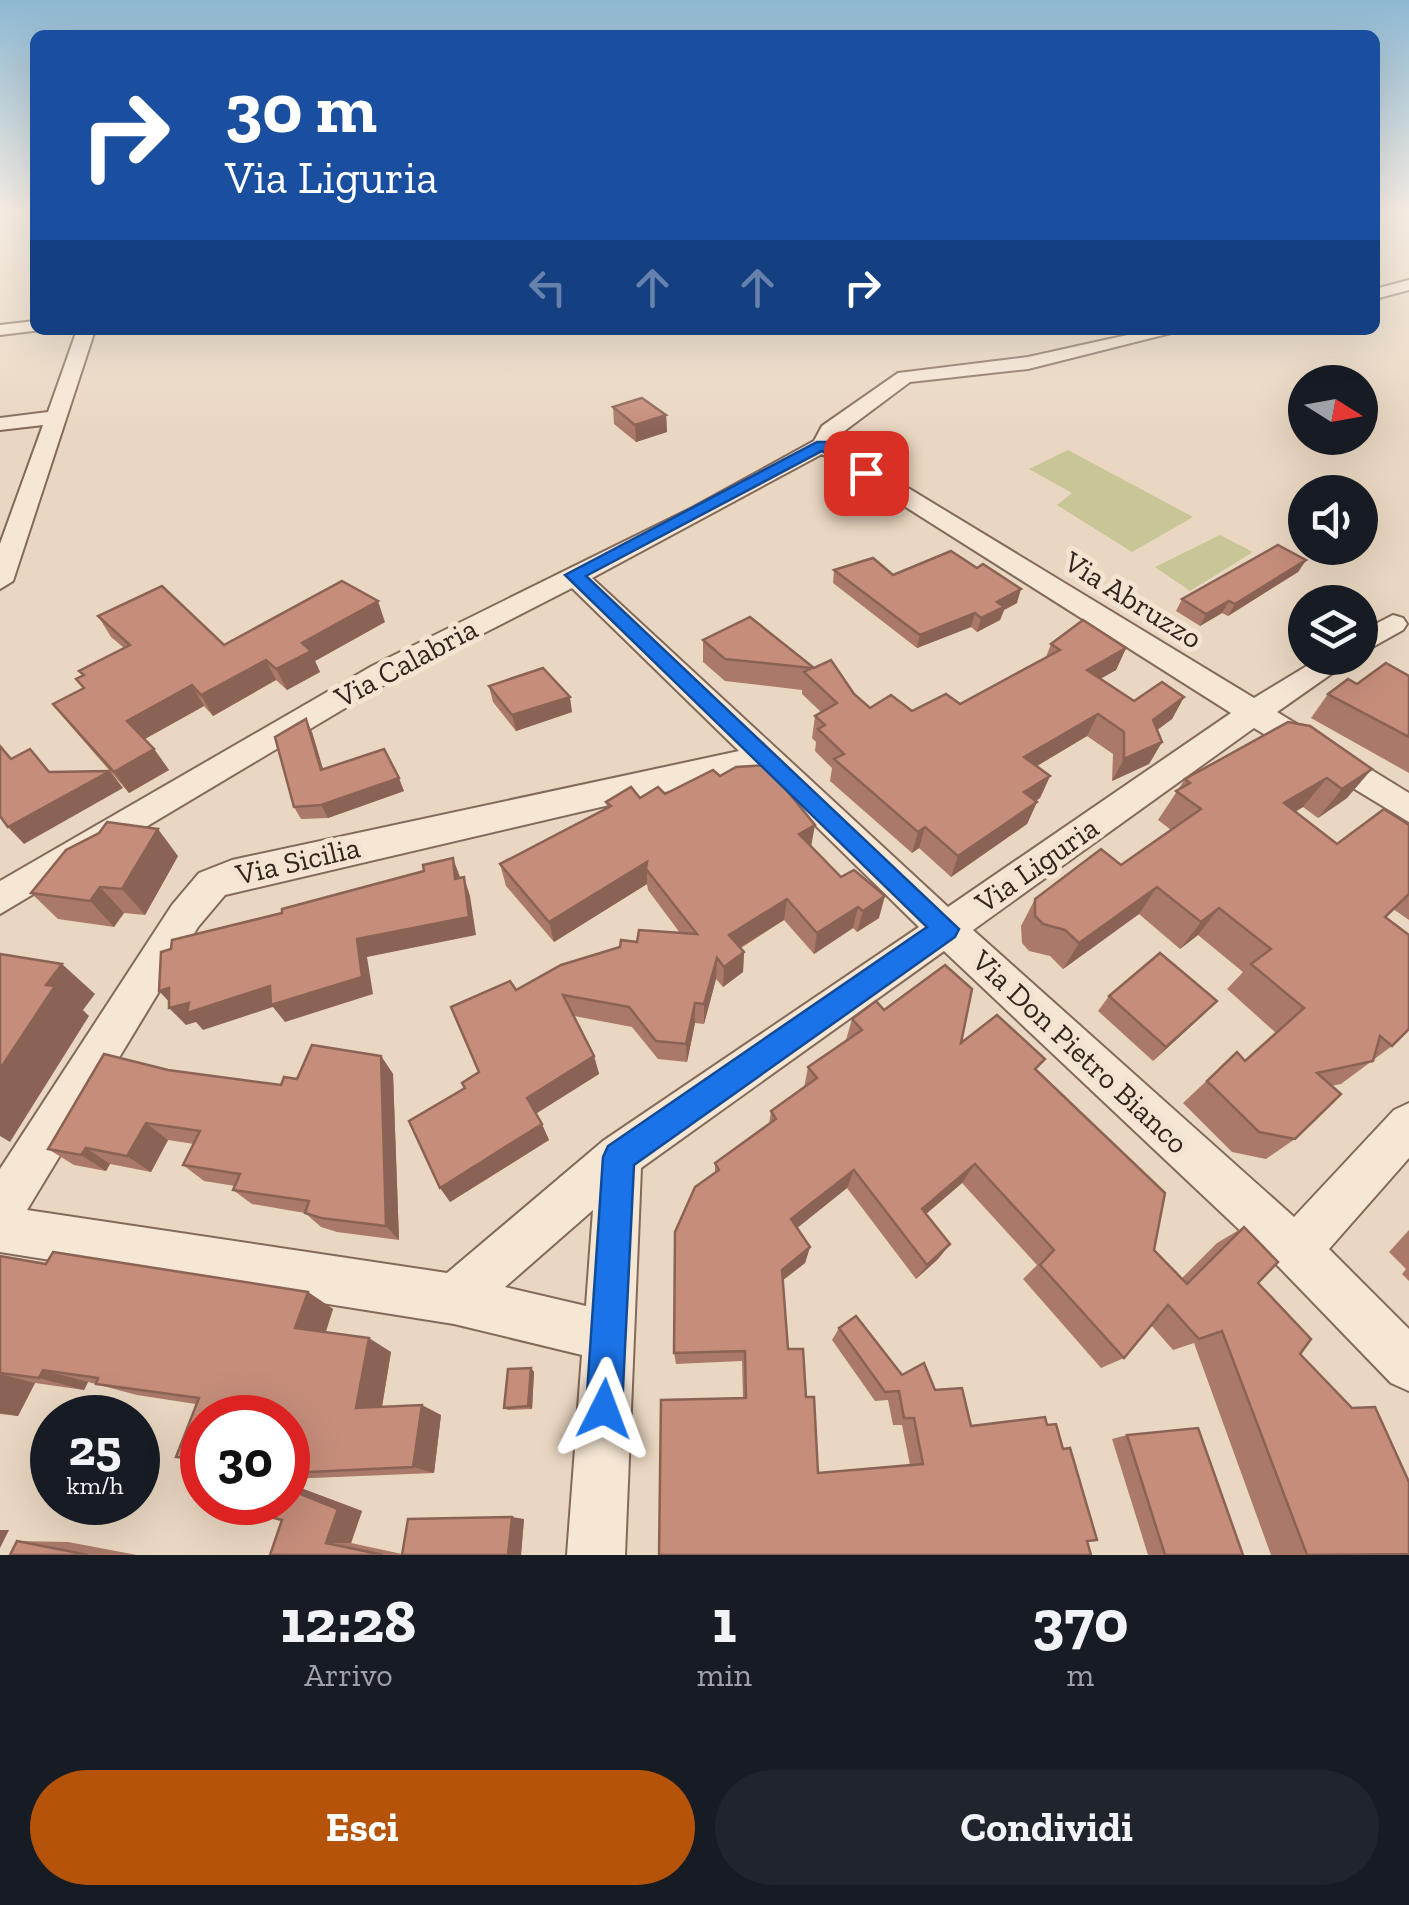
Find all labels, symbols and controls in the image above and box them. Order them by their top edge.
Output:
text: 30 m [225,66,377,150]
icon: right [60,70,190,200]
text: Via Liguria [225,151,438,205]
icon: left [520,260,575,315]
icon: ahead [625,260,680,315]
icon: ahead [730,260,785,315]
icon: right [835,260,890,315]
north arrow [1288,365,1378,455]
map controls [1288,365,1378,675]
pin [824,431,909,516]
icon: arrive [839,446,894,501]
button: sound [1288,475,1378,565]
street label: Via Abruzzo [1057,543,1209,657]
button: layers [1288,585,1378,675]
street label: Via Calabria [328,610,483,716]
street label: Via Liguria [968,810,1106,921]
street label: Via Sicilia [232,829,363,893]
street label: Via Don Pietro Bianco [964,942,1195,1161]
position arrow [552,1357,656,1461]
speed limit sign: 30 [180,1395,310,1525]
text: 25 [69,1418,121,1478]
text: km/h [66,1470,124,1500]
text: 12:28 [280,1585,416,1657]
text: 1 [712,1585,736,1657]
text: 370 [1032,1585,1128,1657]
text: Arrivo [304,1656,393,1694]
text: min [697,1656,752,1694]
text: m [1067,1656,1094,1694]
button: Esci [30,1770,695,1885]
button: Condividi [715,1770,1379,1885]

